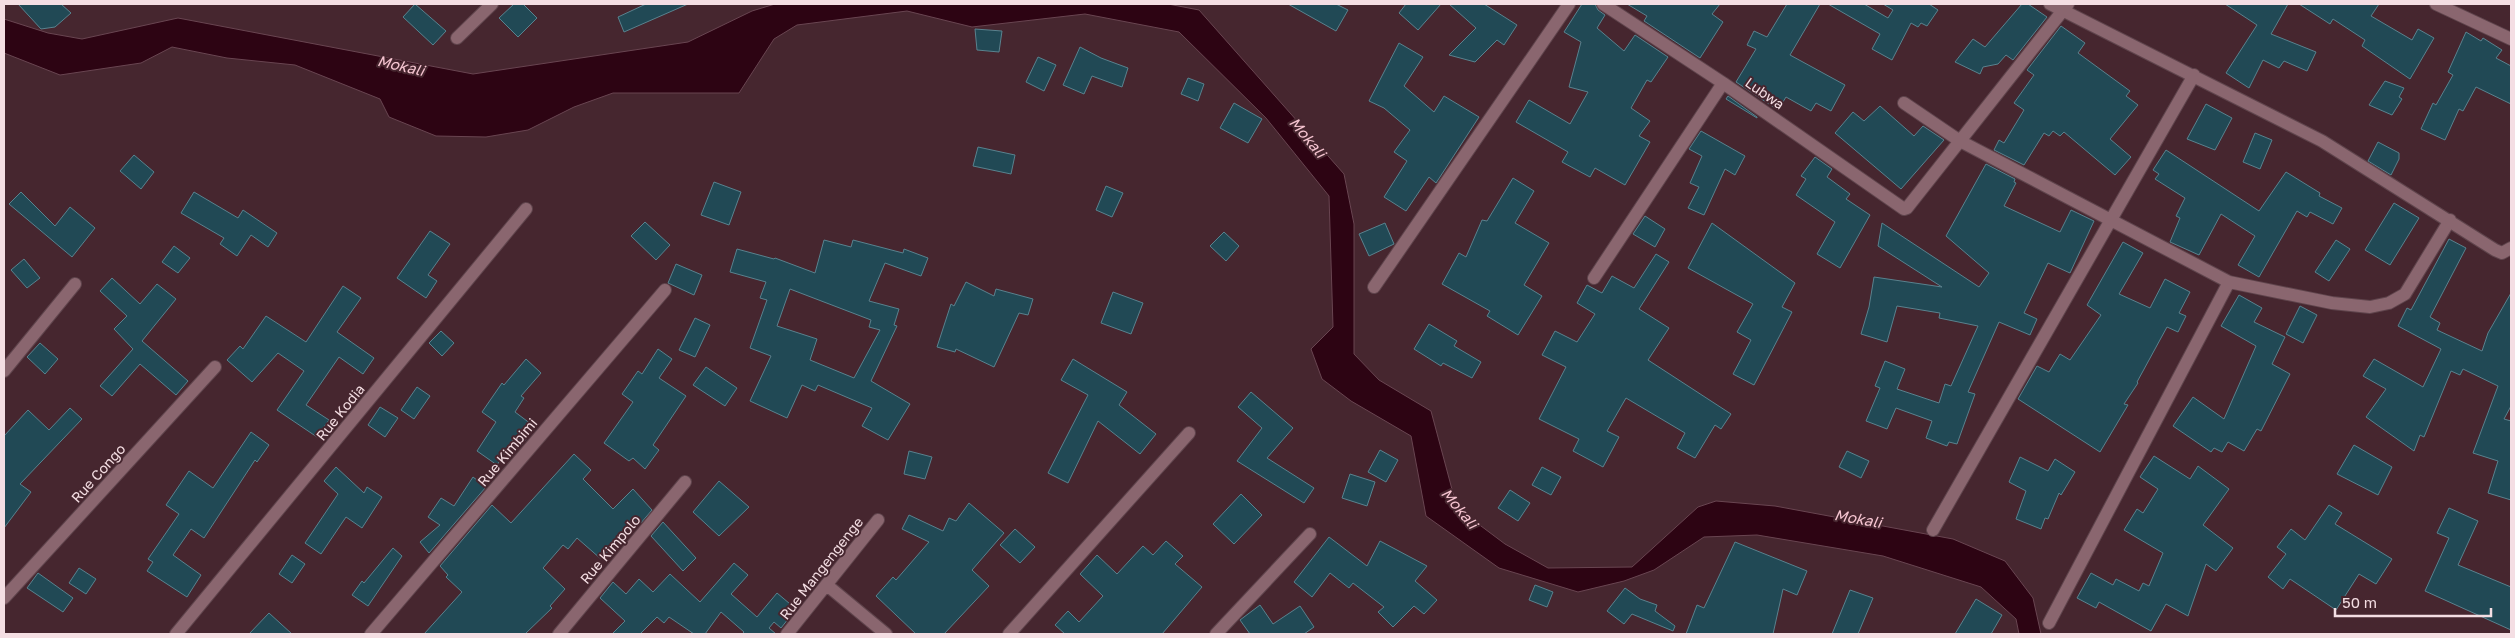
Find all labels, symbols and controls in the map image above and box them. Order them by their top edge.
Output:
water label: Mokali [376,51,428,80]
street label: Lubwa [1742,74,1788,112]
water label: Mokali [1286,113,1331,162]
street label: Rue Kodia [312,380,368,444]
street label: Rue Kimbimi [474,415,540,489]
street label: Rue Congo [67,440,129,506]
water label: Mokali [1438,484,1483,533]
water label: Mokali [1833,505,1885,531]
street label: Rue Kimpolo [576,511,644,587]
street label: Rue Mangengenge [776,513,866,623]
scale bar [2335,586,2491,618]
text: 50 m [2342,593,2377,611]

